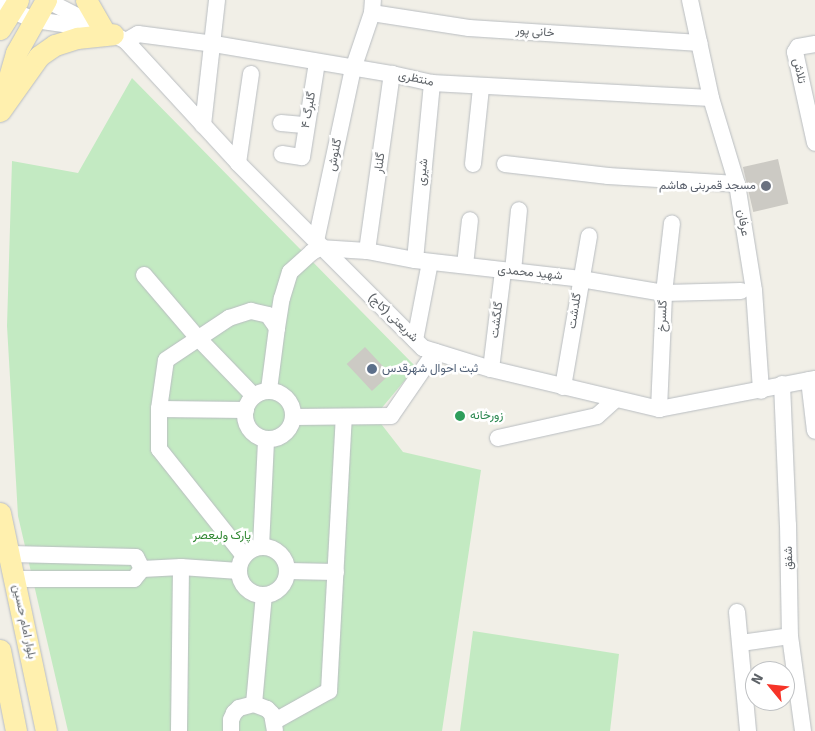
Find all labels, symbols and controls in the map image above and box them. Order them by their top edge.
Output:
street label: خانی پور [515,23,555,41]
street label: تلاش [789,57,809,85]
street label: منتظری [397,68,435,90]
street label: گلبرگ ۴ [299,91,319,129]
street label: گلنوش [325,138,345,172]
street label: گلنار [371,152,389,174]
street label: شیری [414,158,432,186]
place label: مسجد قمربنی هاشم [659,179,756,193]
marker: مسجد قمربنی هاشم [760,180,772,192]
street label: عرفان [734,209,752,237]
street label: شهید محمدی [497,262,563,284]
street label: شریعتی (کاج) [365,291,421,345]
street label: گلدشت [565,292,585,330]
street label: گلسرخ [655,300,671,332]
street label: گلگشت [488,301,506,339]
place label: ثبت احوال شهرقدس [382,362,478,376]
marker: ثبت احوال شهرقدس [366,363,378,375]
place label: زورخانه [470,409,503,423]
marker: زورخانه [454,410,466,422]
park label: پارک ولیعصر [193,529,251,543]
street label: شفق [782,546,796,570]
street label: بلوار امام حسین [9,583,39,661]
north arrow [745,661,795,711]
text: N [747,671,767,687]

